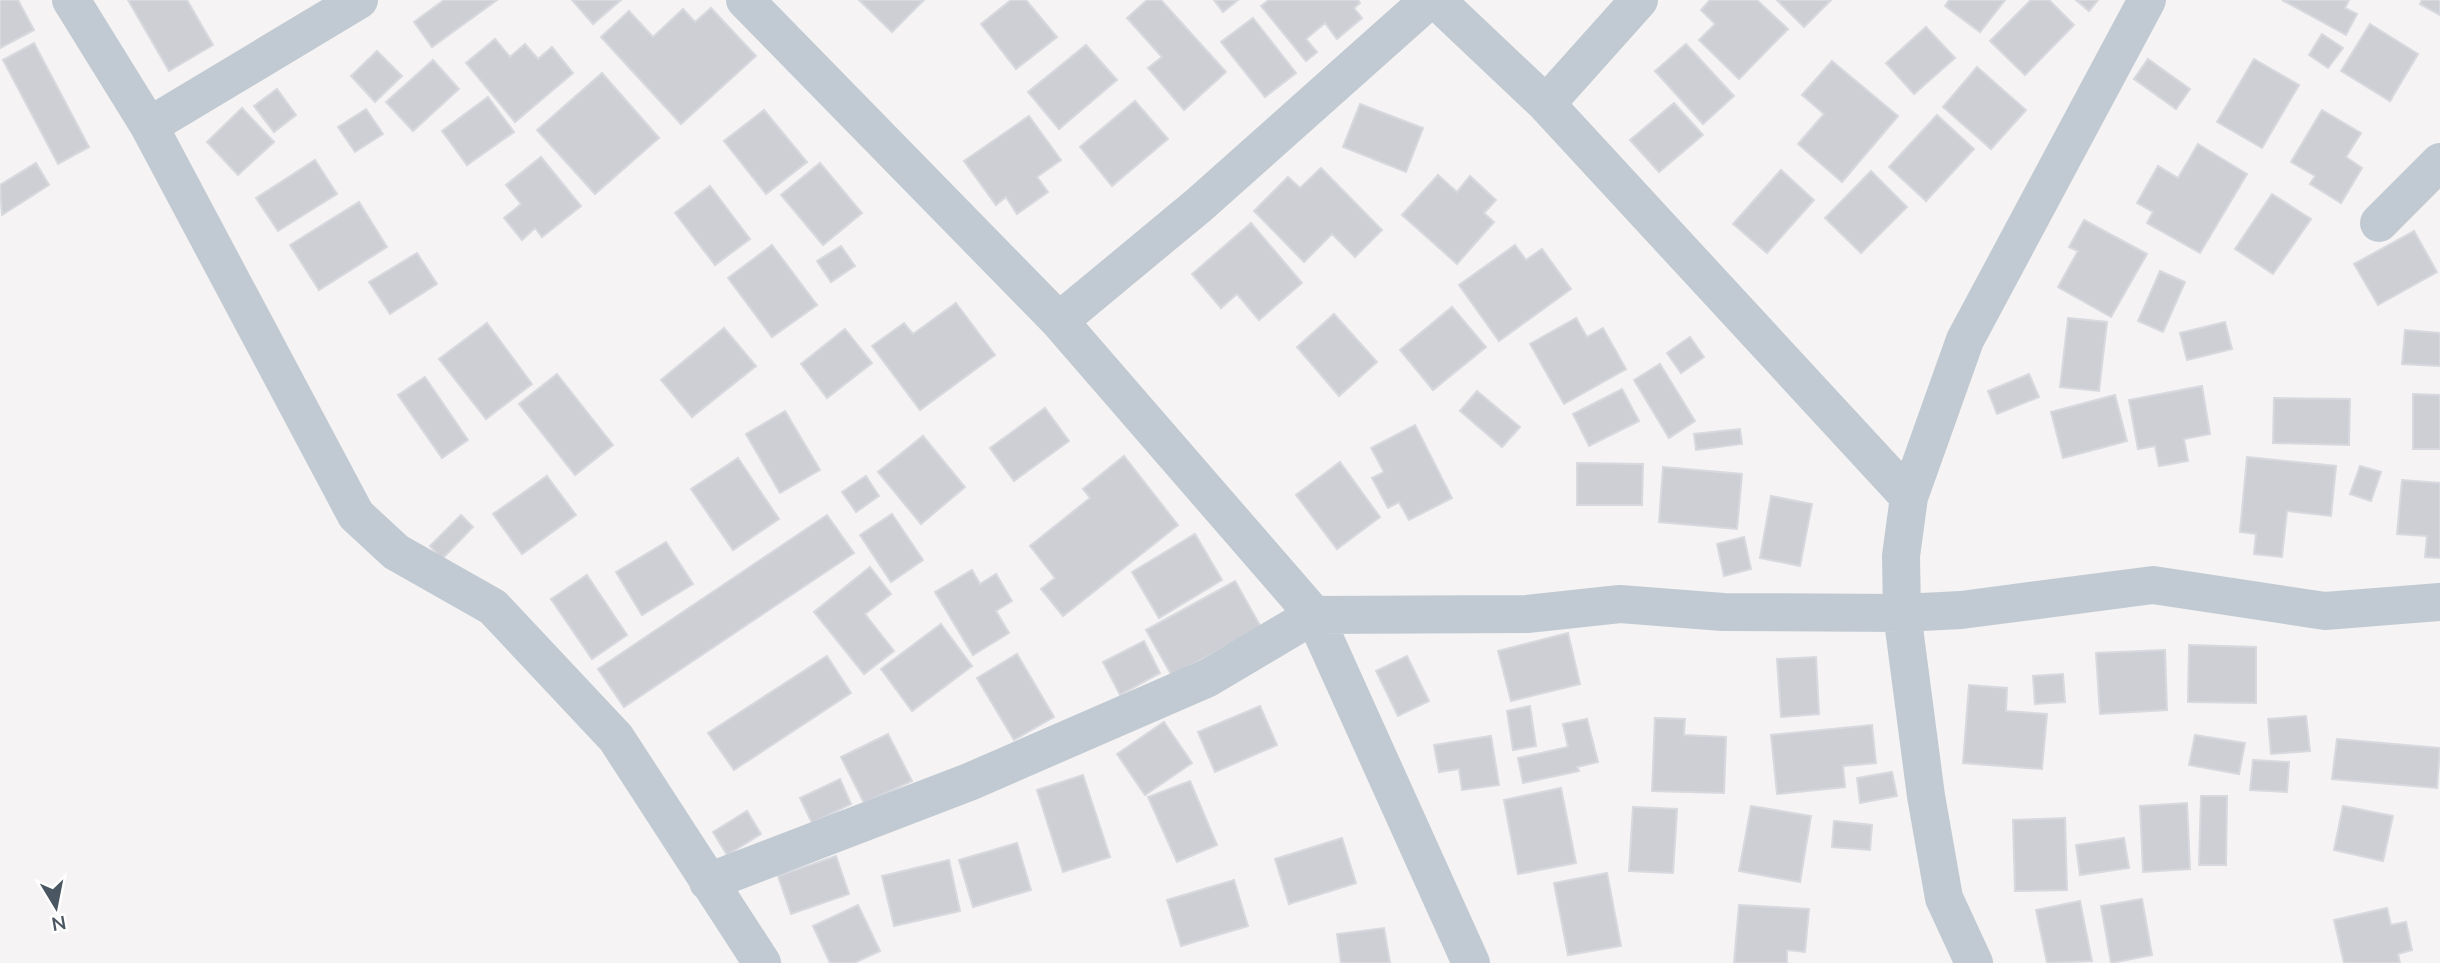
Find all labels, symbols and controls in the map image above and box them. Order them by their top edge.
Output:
north arrow [21,872,91,942]
text: N [50,911,68,937]

